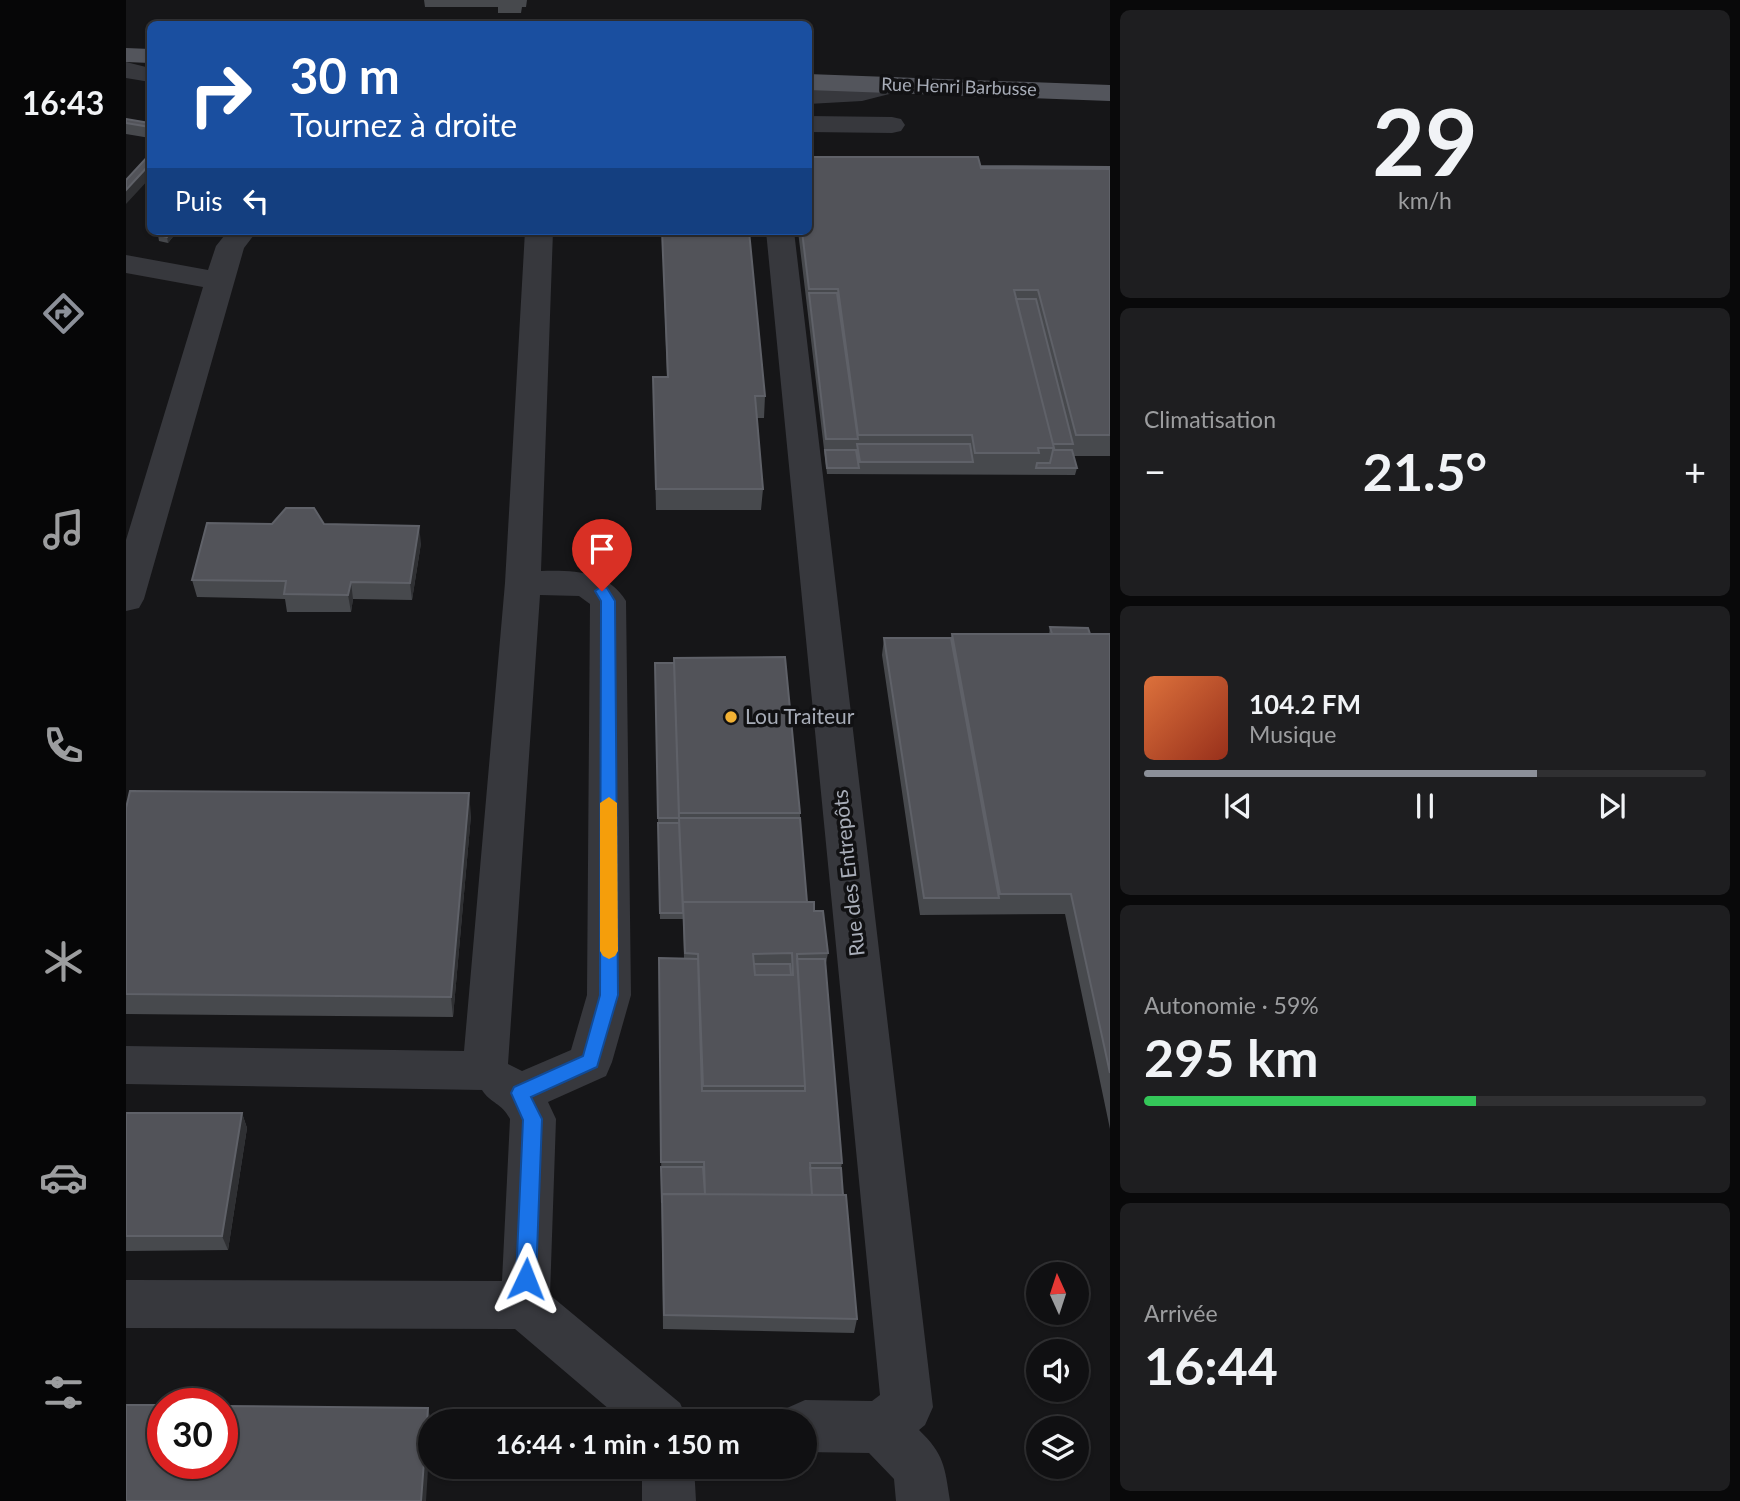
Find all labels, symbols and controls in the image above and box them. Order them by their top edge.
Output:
text: 30 m [290,46,400,104]
icon: right [175,49,266,140]
street label: Rue Henri Barbusse [881,72,1037,100]
text: 16:43 [22,83,104,122]
text: 29 [1372,86,1478,195]
text: Tournez à droite [290,105,517,144]
icon: left [237,182,275,220]
text: Puis [175,185,223,217]
text: km/h [1398,186,1452,214]
icon: directions [39,289,88,338]
text: Climatisation [1144,405,1276,433]
text: 21.5° [1363,440,1487,502]
text: − [1144,448,1166,494]
text: + [1684,448,1706,494]
icon: music [39,505,88,554]
pin [572,519,632,591]
icon: arrive [583,530,621,568]
text: 104.2 FM [1249,688,1361,720]
place label: Lou Traiteur [745,703,855,728]
marker: Lou Traiteur [723,709,739,725]
text: Musique [1249,720,1336,748]
icon: phone [39,721,88,770]
icon: previous [1219,787,1257,825]
icon: pause [1406,787,1444,825]
icon: next [1593,787,1631,825]
street label: Rue des Entrepôts [826,789,869,958]
icon: climate [39,937,88,986]
text: Autonomie · 59% [1144,991,1319,1019]
text: 295 km [1144,1026,1318,1088]
icon: car [39,1153,88,1202]
position arrow [489,1242,563,1316]
north arrow [1026,1262,1088,1325]
map controls [1026,1262,1089,1479]
text: Arrivée [1144,1299,1218,1327]
text: 16:44 [1144,1334,1278,1396]
button: sound [1026,1339,1089,1402]
icon: filters [39,1368,88,1417]
speed limit sign: 30 [147,1388,238,1479]
button: layers [1026,1416,1089,1479]
text: 16:44 · 1 min · 150 m [495,1428,740,1460]

